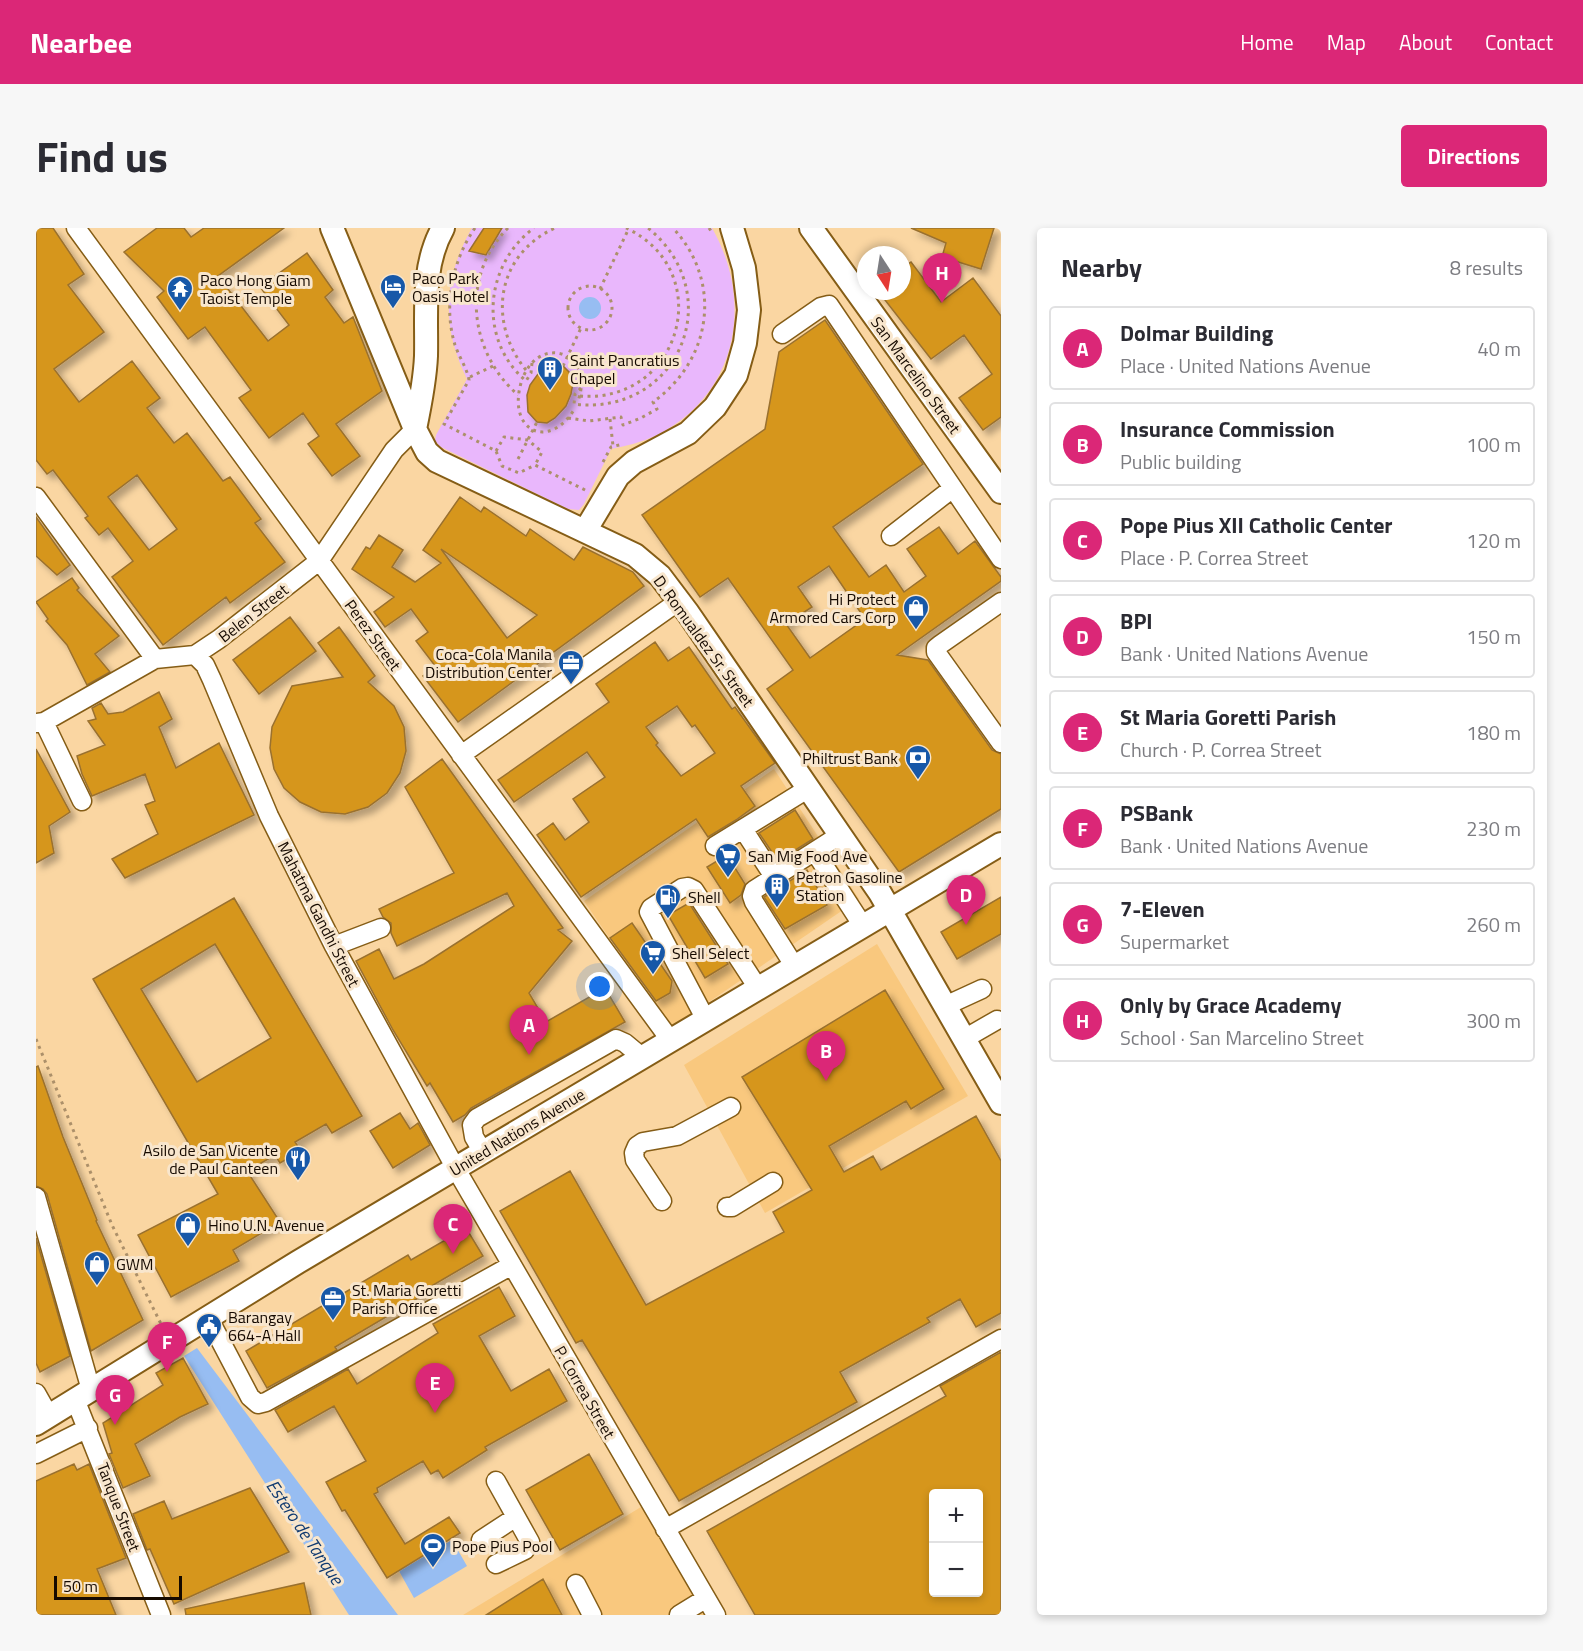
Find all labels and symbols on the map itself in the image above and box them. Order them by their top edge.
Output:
north arrow [857,246,911,300]
pin: H [922,254,962,303]
place label: Paco Park Oasis Hotel [412,266,489,308]
place label: Paco Hong Giam Taoist Temple [200,268,311,310]
hotel icon: Paco Park Oasis Hotel [378,272,408,310]
temple icon: Paco Hong Giam Taoist Temple [165,274,195,312]
street label: San Marcelino Street [865,311,967,439]
place label: Saint Pancratius Chapel [570,348,679,390]
building icon: Saint Pancratius Chapel [535,354,565,392]
street label: D. Romualdez Sr. Street [648,570,760,712]
street label: Belen Street [213,578,293,648]
place label: Hi Protect Armored Cars Corp [769,587,896,629]
shop icon: Hi Protect Armored Cars Corp [901,593,931,631]
street label: Perez Street [339,594,407,676]
place label: Coca-Cola Manila Distribution Center [425,642,552,684]
office icon: Coca-Cola Manila Distribution Center [556,648,586,686]
bank icon: Philtrust Bank [903,743,933,781]
place label: Philtrust Bank [802,746,898,770]
street label: Mahatma Gandhi Street [272,837,366,991]
supermarket icon: San Mig Food Ave [713,841,743,879]
place label: San Mig Food Ave [748,844,867,868]
place label: Petron Gasoline Station [796,865,903,907]
building icon: Petron Gasoline Station [762,871,792,909]
pin: D [946,876,986,925]
fuel station icon: Shell [653,882,683,920]
place label: Shell [688,885,721,909]
supermarket icon: Shell Select [638,938,668,976]
place label: Shell Select [672,941,750,965]
your location [585,972,614,1001]
pin: A [510,1006,548,1055]
pin: B [806,1032,846,1081]
street label: United Nations Avenue [445,1082,589,1182]
place label: Asilo de San Vicente de Paul Canteen [143,1138,278,1180]
restaurant icon: Asilo de San Vicente de Paul Canteen [283,1144,313,1182]
pin: C [434,1204,472,1254]
shop icon: Hino U.N. Avenue [173,1210,203,1248]
place label: Hino U.N. Avenue [208,1213,324,1237]
shop icon: GWM [82,1249,112,1287]
place label: GWM [116,1252,153,1276]
place label: St. Maria Goretti Parish Office [352,1278,462,1320]
office icon: St. Maria Goretti Parish Office [318,1284,348,1322]
place label: Barangay 664-A Hall [228,1305,301,1347]
public building icon: Barangay 664-A Hall [194,1311,224,1349]
pin: F [148,1322,186,1372]
street label: P. Correa Street [549,1341,622,1443]
pin: E [416,1364,454,1413]
pin: G [96,1376,134,1425]
street label: Tanque Street [91,1459,147,1555]
water label: Estero de Tanque [260,1474,351,1591]
sports icon: Pope Pius Pool [418,1531,448,1569]
place label: Pope Pius Pool [452,1534,552,1558]
scale bar [54,1573,182,1600]

